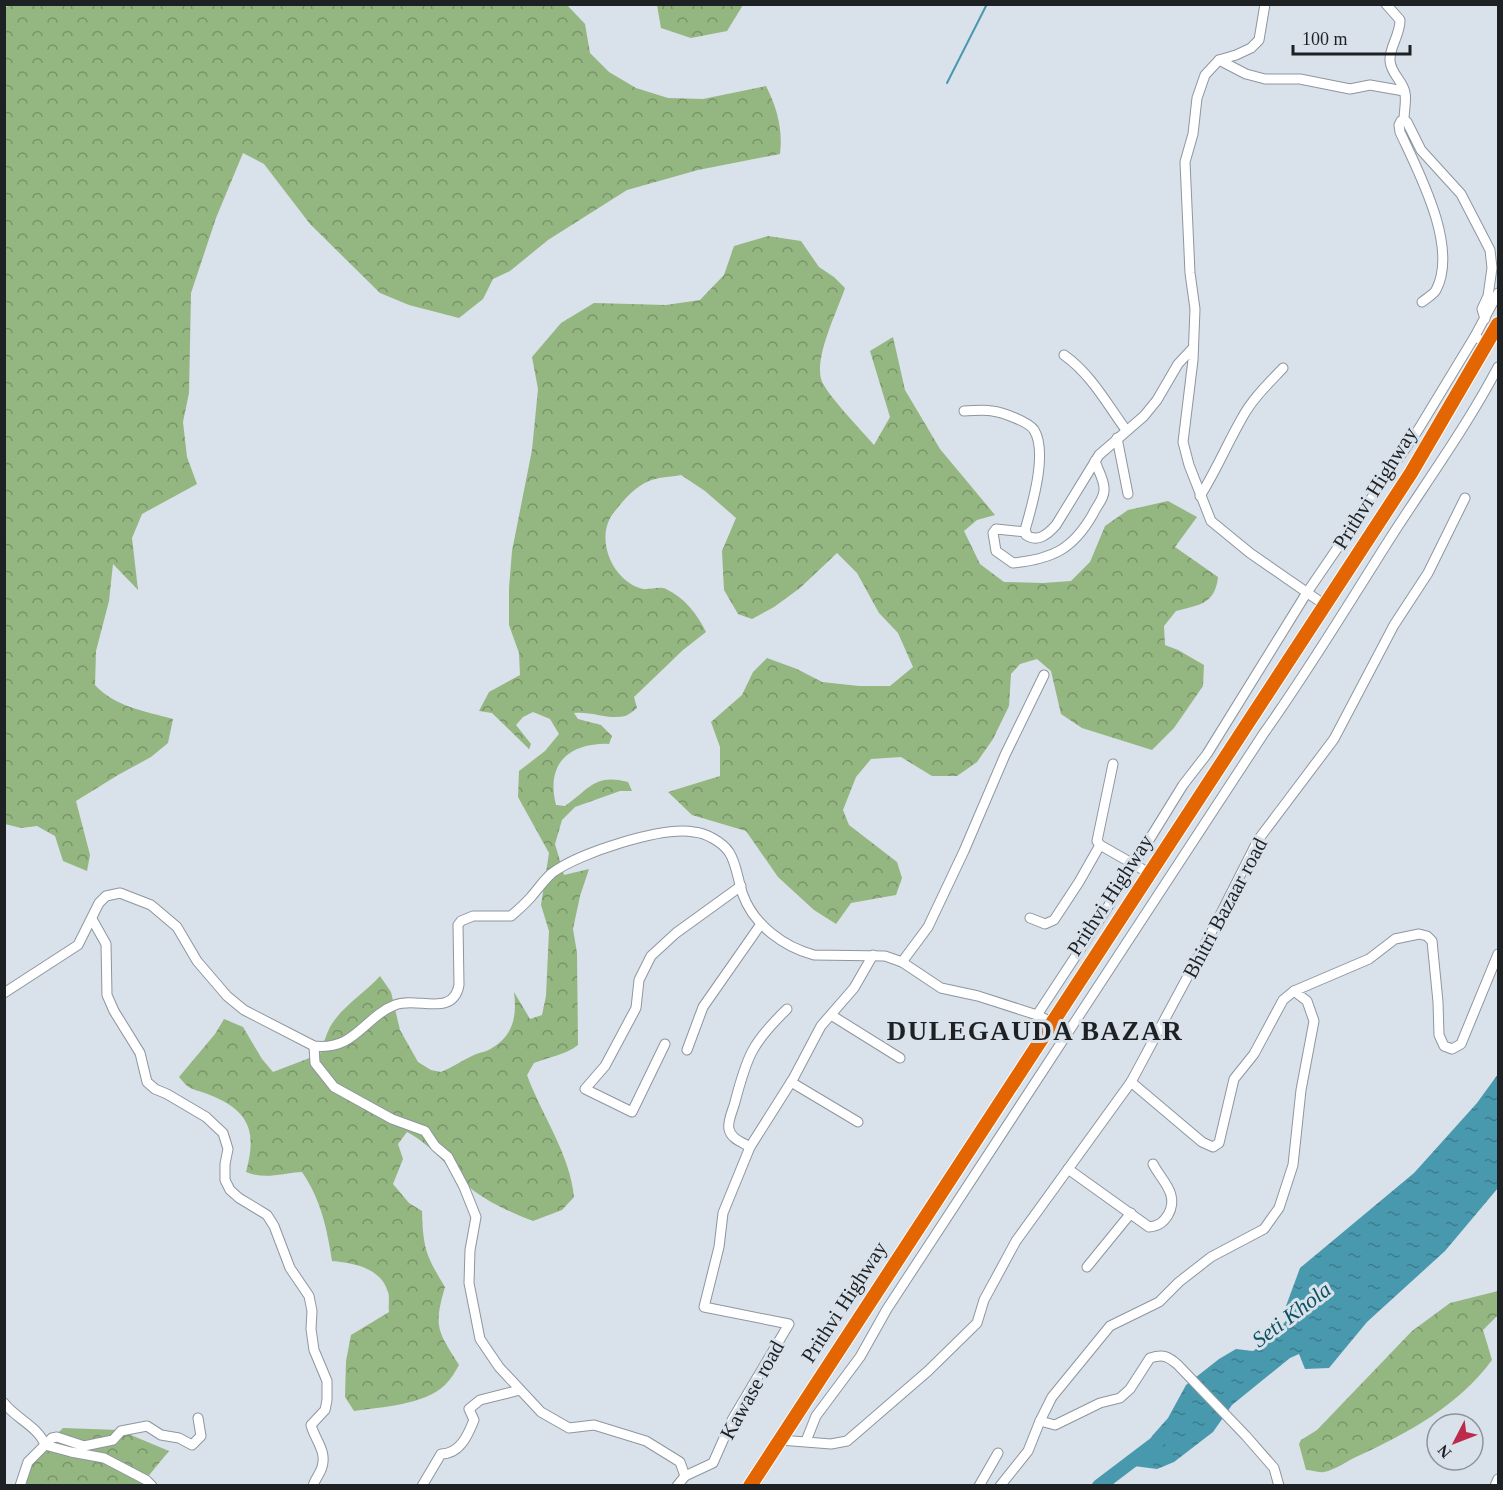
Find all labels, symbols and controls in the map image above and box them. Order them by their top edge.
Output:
scale bar [1293,18,1410,56]
text: 100 m [1302,29,1348,49]
street label: Prithvi Highway [1328,422,1422,553]
street label: Prithvi Highway [1062,830,1158,960]
street label: Bhitri Bazaar road [1178,833,1272,982]
district label: DULEGAUDA BAZAR [887,1016,1183,1046]
street label: Prithvi Highway [796,1237,892,1367]
water label: Seti Khola [1247,1277,1336,1352]
street label: Kawase road [715,1336,789,1443]
north arrow [1425,1412,1485,1472]
text: N [1434,1441,1454,1462]

